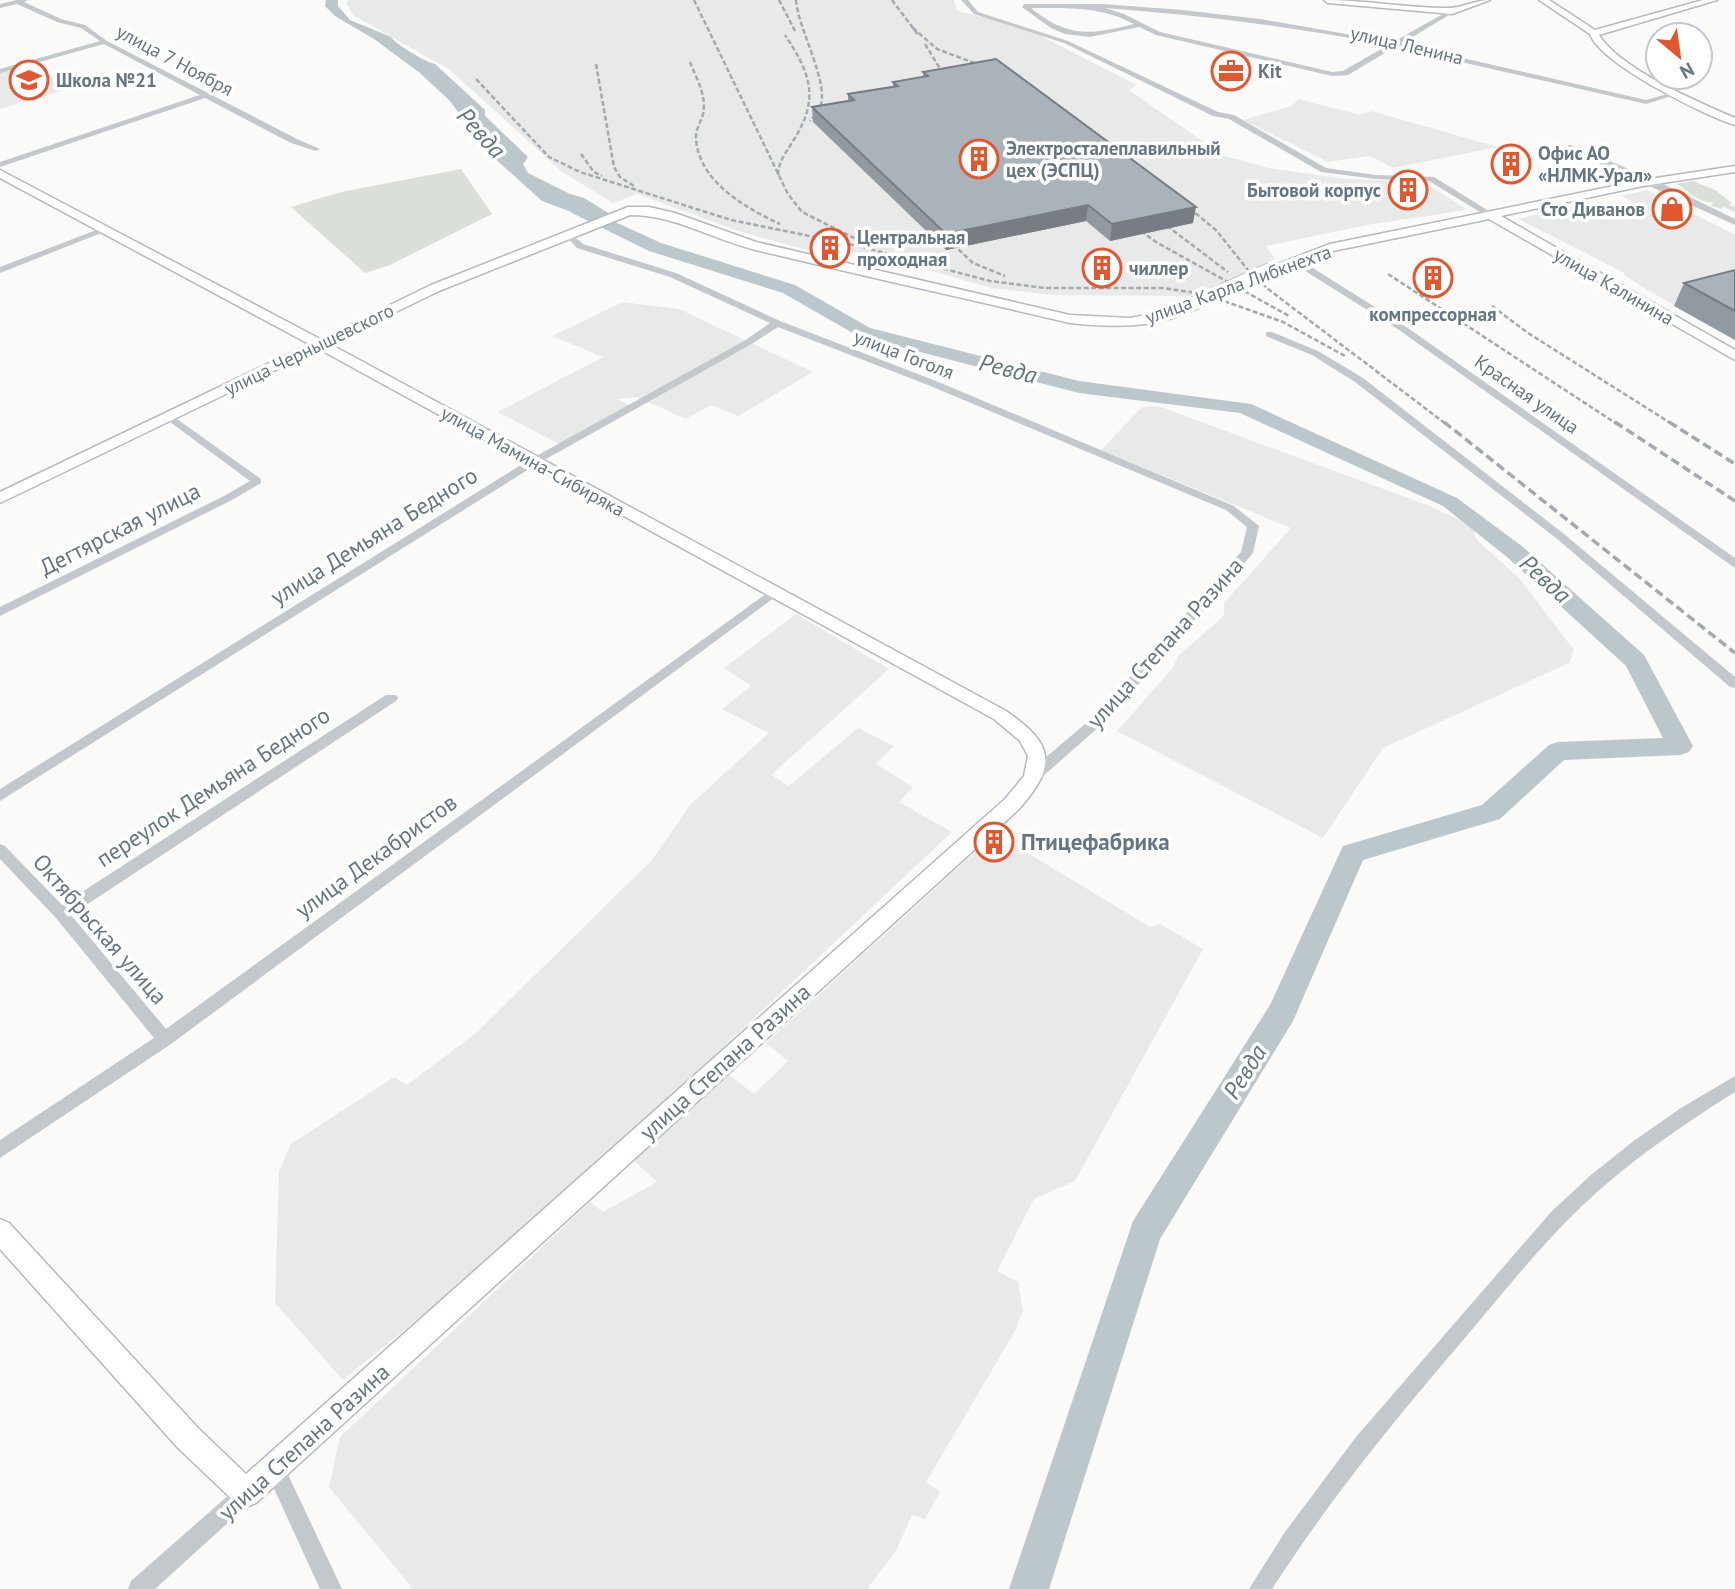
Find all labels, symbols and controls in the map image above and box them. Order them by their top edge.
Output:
street label: улица 7 Ноября [112,19,238,101]
street label: улица Ленина [1348,20,1466,70]
north arrow [1644,21,1714,91]
office icon: Kit [1210,50,1252,92]
text: N [1676,57,1699,84]
school or university icon: Школа №21 [8,59,50,101]
place label: Kit [1258,59,1282,83]
place label: Школа №21 [56,68,157,92]
water label: Ревда [450,101,513,165]
place label: Электросталеплавильный цех (ЭСПЦ) [1006,136,1221,182]
building icon: Электросталеплавильный цех (ЭСПЦ) [958,138,1000,180]
place label: Офис АО «НЛМК-Урал» [1538,141,1652,187]
building icon: Офис АО «НЛМК-Урал» [1490,143,1532,185]
building icon: Бытовой корпус [1387,169,1429,211]
place label: Бытовой корпус [1247,178,1381,202]
shop icon: Сто Диванов [1651,188,1693,230]
place label: Сто Диванов [1541,197,1645,221]
place label: Центральная проходная [857,225,965,271]
building icon: Центральная проходная [809,227,851,269]
street label: улица Карла Либкнехта [1142,239,1334,329]
street label: улица Калинина [1550,242,1678,330]
building icon: чиллер [1081,247,1123,289]
place label: чиллер [1129,256,1188,280]
building icon: компрессорная [1412,257,1454,299]
street label: улица Чернышевского [220,298,398,400]
place label: компрессорная [1369,302,1497,326]
street label: улица Гоголя [851,324,957,384]
water label: Ревда [976,346,1040,391]
street label: Красная улица [1470,349,1584,439]
street label: улица Мамина-Сибиряка [437,400,629,522]
street label: улица Демьяна Бедного [265,460,483,611]
street label: Дегтярская улица [35,476,205,582]
water label: Ревда [1513,548,1578,610]
street label: улица Степана Разина [1080,551,1249,734]
street label: переулок Демьяна Бедного [90,700,335,873]
street label: улица Декабристов [289,787,462,924]
building icon: Птицефабрика [973,821,1015,863]
place label: Птицефабрика [1021,827,1170,856]
street label: Октябрьская улица [27,847,174,1010]
street label: улица Степана Разина [633,977,816,1146]
water label: Ревда [1216,1039,1273,1105]
street label: улица Степана Разина [212,1357,395,1526]

